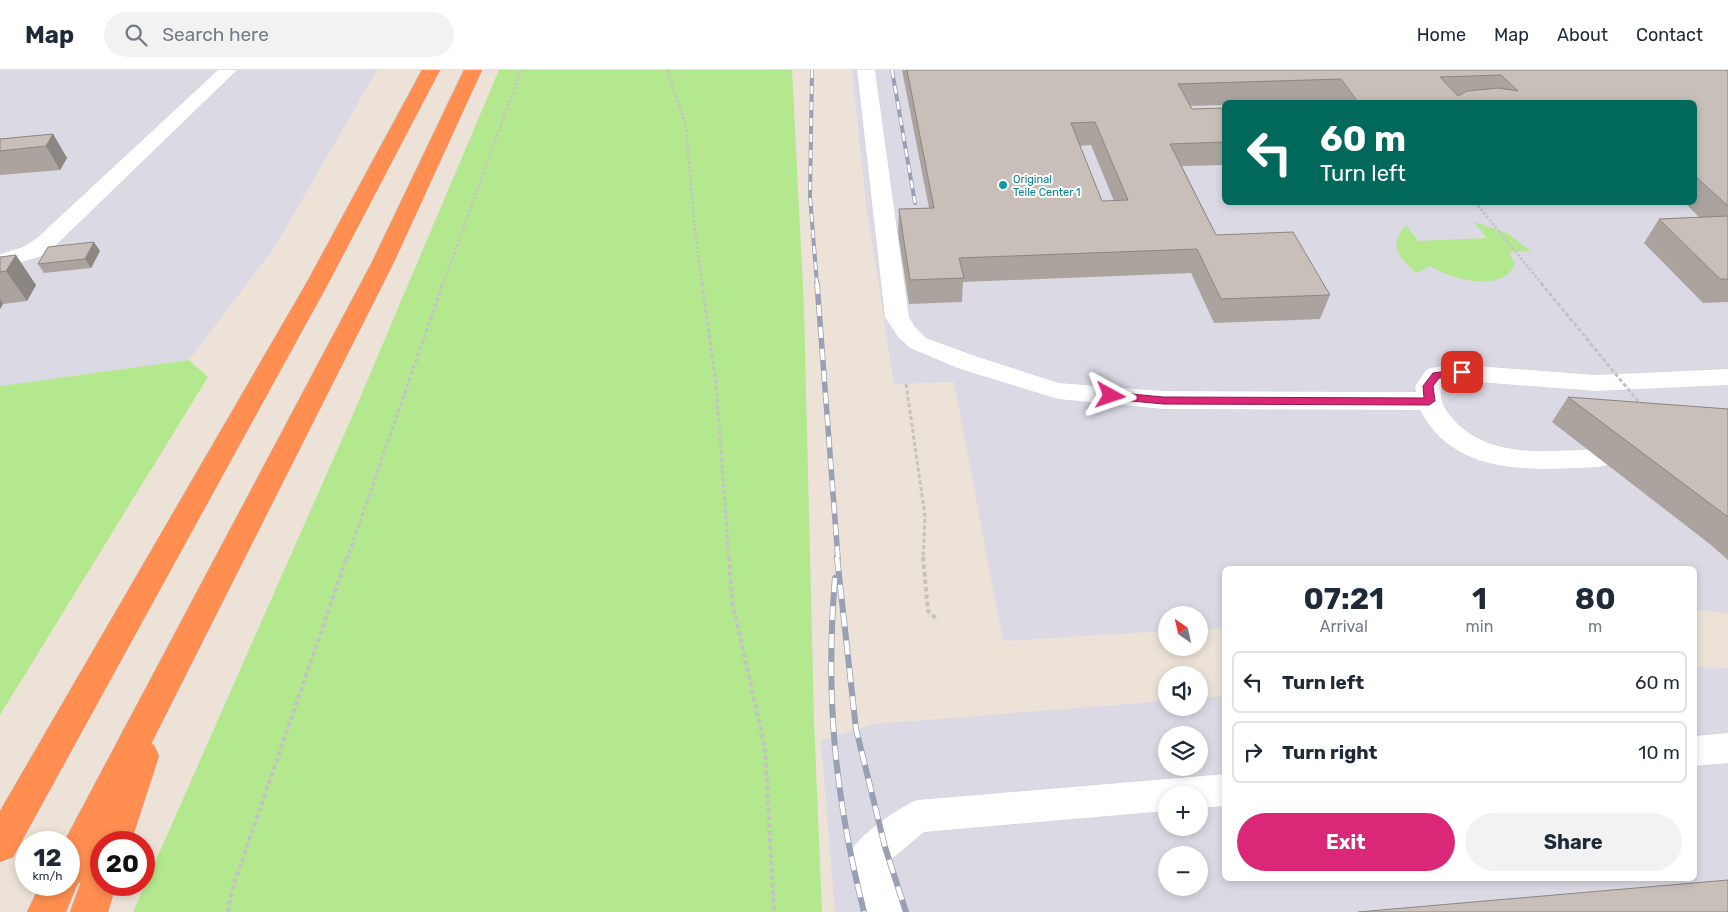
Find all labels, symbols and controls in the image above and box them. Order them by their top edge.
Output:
search box [104,12,454,57]
text: Map [25,21,74,49]
icon: search [122,21,150,49]
text: Search here [162,23,269,46]
text: Home [1417,24,1466,46]
text: Map [1494,24,1529,46]
text: About [1557,24,1608,46]
text: Contact [1636,24,1703,46]
text: 60 m [1320,118,1406,160]
icon: left [1237,120,1302,185]
text: Turn left [1320,160,1406,187]
place label: Original Teile Center 1 [1013,173,1081,199]
marker: Original Teile Center 1 [997,179,1009,191]
pin [1441,351,1483,393]
icon: arrive [1448,358,1476,386]
position arrow [1084,369,1136,421]
text: 07:21 [1303,581,1384,617]
text: 1 [1472,581,1487,617]
text: 80 [1575,581,1616,617]
north arrow [1158,606,1208,656]
map controls [1158,606,1208,896]
text: Arrival [1320,617,1368,636]
text: min [1466,617,1493,636]
text: m [1588,617,1602,636]
button: sound [1158,666,1208,716]
icon: left [1239,668,1267,696]
text: Turn left [1282,671,1364,694]
text: 60 m [1635,671,1680,694]
button: layers [1158,726,1208,776]
icon: right [1239,738,1267,766]
text: Turn right [1282,741,1377,764]
text: 10 m [1638,741,1680,764]
button: + [1158,786,1208,836]
button: Exit [1237,813,1455,871]
button: Share [1465,813,1682,871]
speed limit sign: 20 [90,831,155,896]
text: 12 [33,843,62,872]
button: − [1158,846,1208,896]
text: km/h [33,869,62,883]

